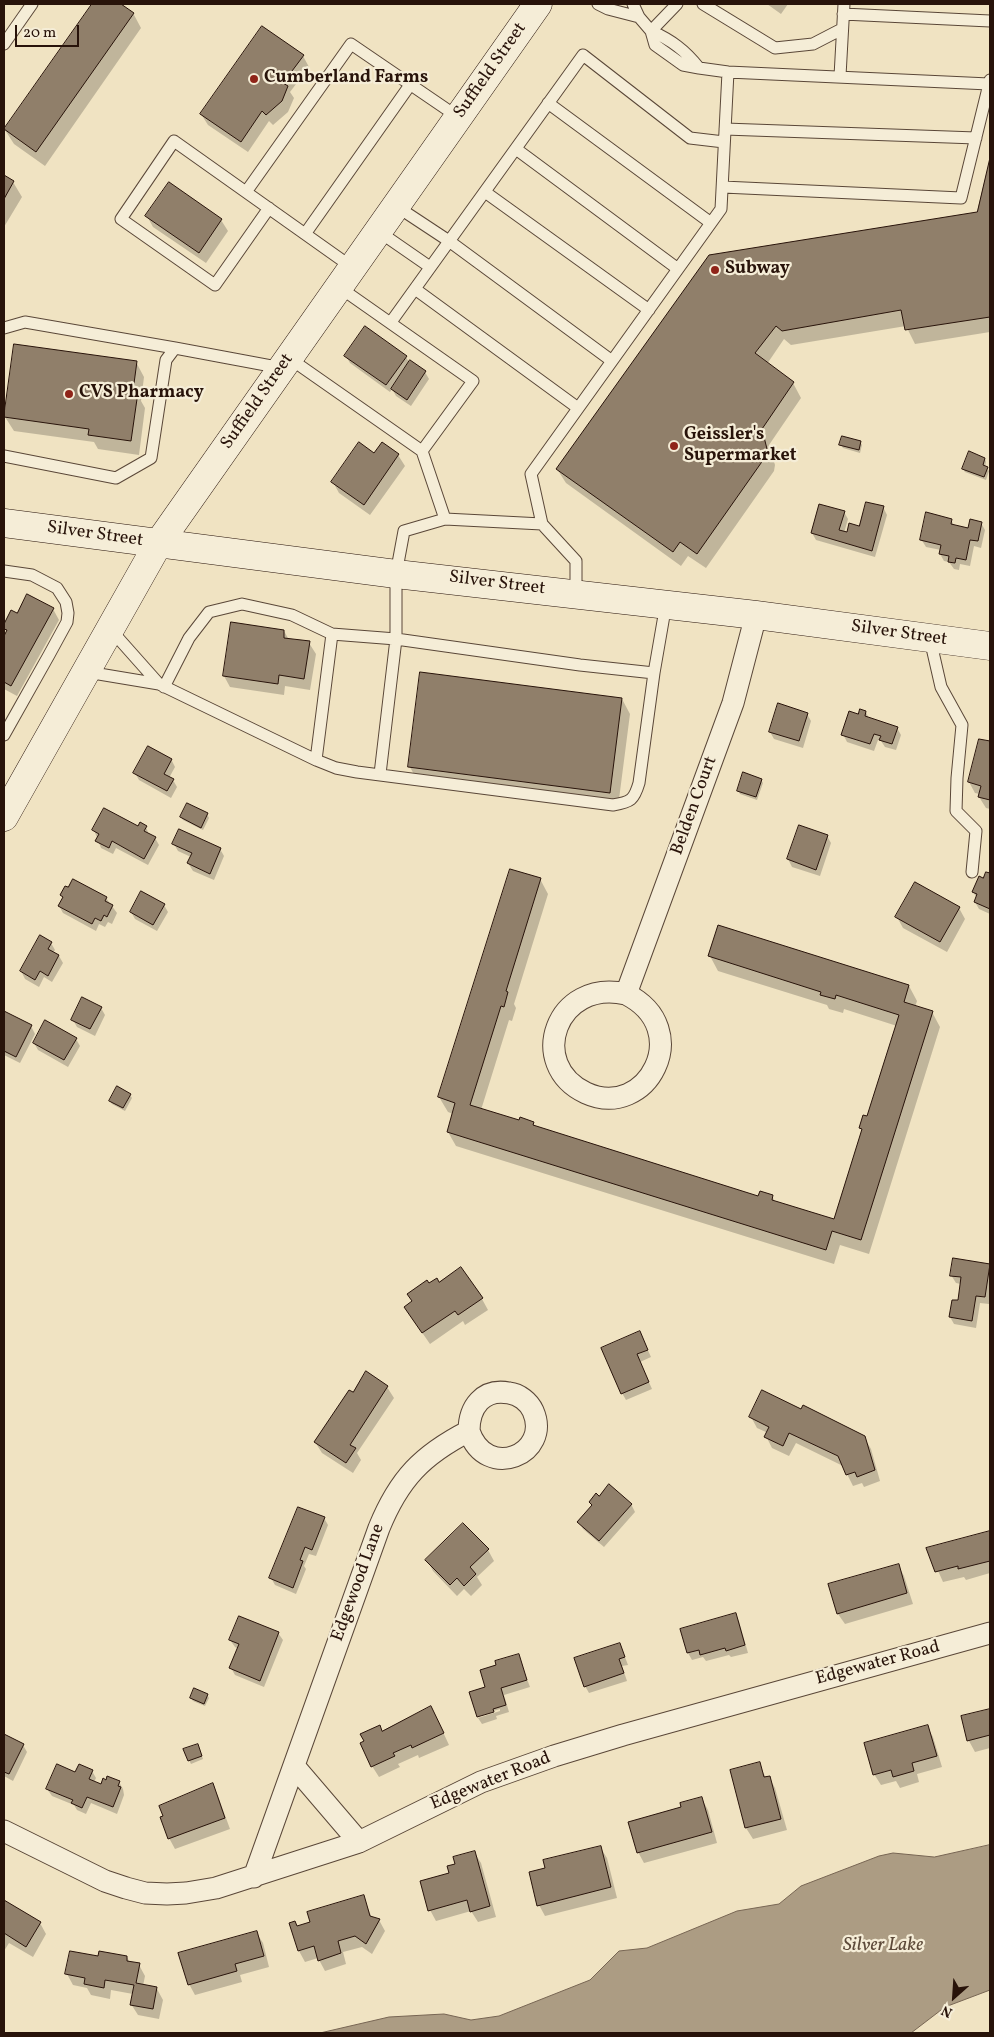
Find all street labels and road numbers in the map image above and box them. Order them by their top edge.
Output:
street label: Suffield Street [450,19,532,123]
street label: Suffield Street [217,350,299,454]
street label: Silver Street [46,518,144,552]
street label: Silver Street [448,567,546,601]
street label: Silver Street [850,617,948,651]
street label: Belden Court [667,754,723,858]
street label: Edgewood Lane [328,1521,390,1645]
street label: Edgewater Road [814,1637,942,1691]
street label: Edgewater Road [428,1748,554,1816]

